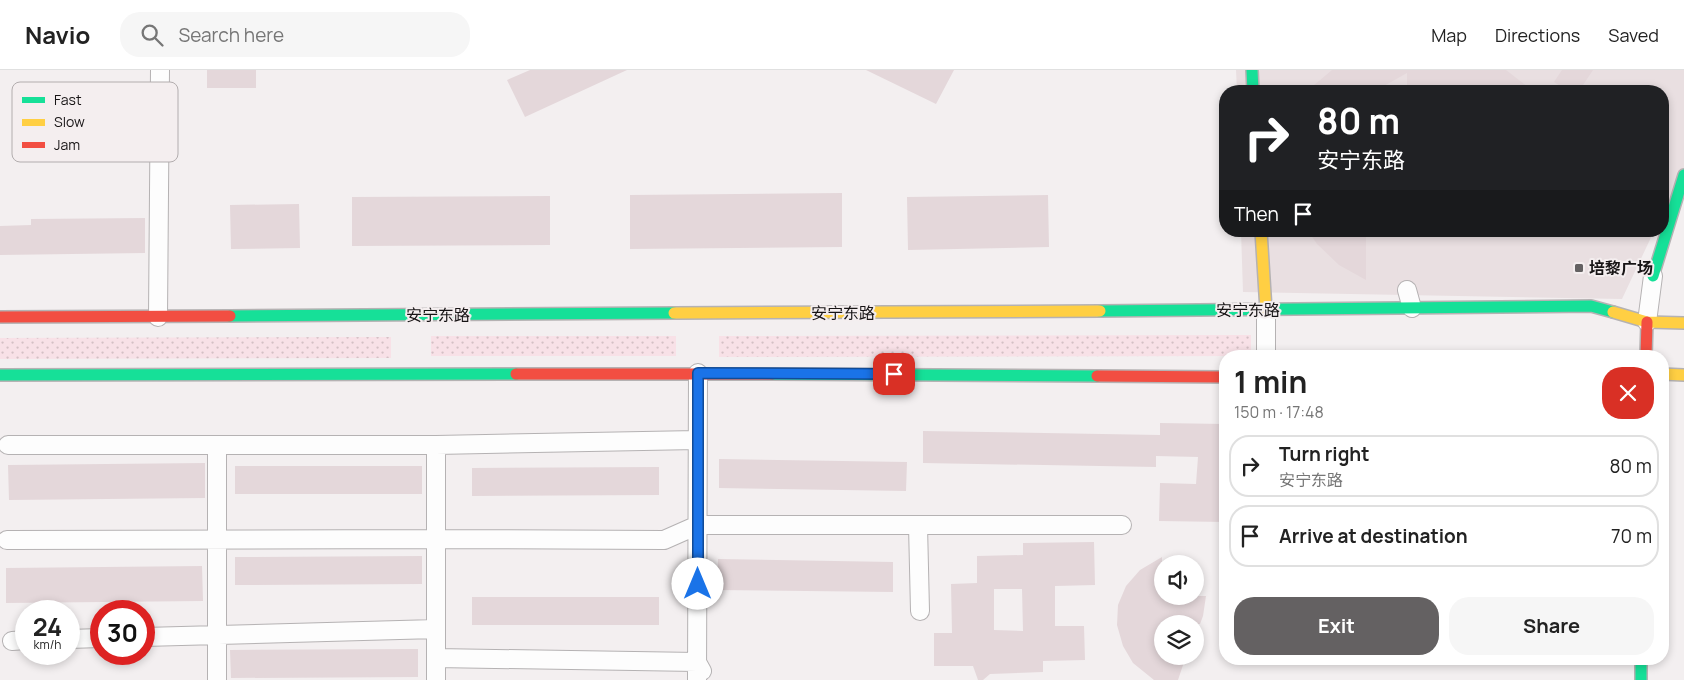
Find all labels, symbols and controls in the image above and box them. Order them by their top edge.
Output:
search box [120,12,470,57]
text: Navio [25,18,90,51]
icon: search [138,21,166,49]
text: Search here [178,22,284,48]
text: Map [1431,23,1467,47]
text: Directions [1495,23,1580,47]
text: Saved [1608,23,1659,47]
legend [12,82,178,162]
text: Fast [54,90,82,109]
text: 80 m [1317,97,1400,145]
icon: right [1234,105,1299,170]
text: Slow [54,112,85,131]
text: Jam [54,135,80,154]
text: 安宁东路 [1317,145,1405,175]
icon: arrive [1289,200,1317,228]
text: Then [1234,201,1279,227]
place label: 培黎广场 [1589,257,1653,279]
marker: 培黎广场 [1573,262,1585,274]
street label: 安宁东路 [1216,299,1280,321]
street label: 安宁东路 [811,302,875,324]
street label: 安宁东路 [406,304,470,326]
pin [873,353,915,395]
icon: arrive [880,360,908,388]
text: 1 min [1234,361,1307,402]
button: close [1602,367,1654,419]
text: 150 m · 17:48 [1234,401,1324,423]
text: Turn right [1279,441,1369,467]
icon: right [1236,452,1264,480]
text: 80 m [1609,453,1652,479]
text: 安宁东路 [1279,469,1343,491]
icon: arrive [1236,522,1264,550]
text: Arrive at destination [1279,523,1468,549]
text: 70 m [1611,523,1652,549]
map controls [1154,555,1204,665]
button: sound [1154,555,1204,605]
position arrow [671,557,723,609]
button: Exit [1234,597,1439,655]
button: Share [1449,597,1654,655]
speed limit sign: 30 [90,600,155,665]
text: 24 [33,609,62,644]
button: layers [1154,615,1204,665]
text: km/h [34,636,61,653]

